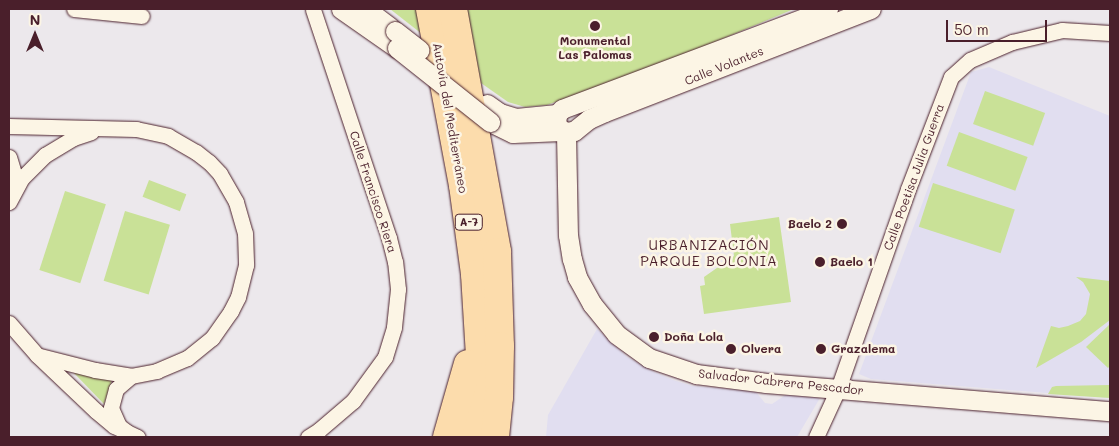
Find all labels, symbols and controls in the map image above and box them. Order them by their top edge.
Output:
north arrow [10,10,60,60]
text: N [30,10,40,29]
scale bar [949,10,1050,42]
text: 50 m [954,19,989,39]
marker: Monumental Las Palomas [589,20,601,32]
place label: Monumental Las Palomas [558,34,632,62]
street label: Autovía del Mediterráneo [430,42,470,194]
street label: Calle Volantes [682,44,766,88]
street label: Calle Poetisa Julia Guerra [881,102,947,252]
street label: Calle Francisco Riera [347,129,399,255]
road number: A-7 [454,213,484,230]
place label: Baelo 2 [788,217,832,231]
marker: Baelo 2 [836,218,848,230]
district label: URBANIZACIÓN PARQUE BOLONIA [639,237,779,270]
place label: Baelo 1 [830,255,873,269]
marker: Baelo 1 [814,256,826,268]
place label: Doña Lola [664,330,723,344]
marker: Doña Lola [648,331,660,343]
place label: Olvera [741,342,781,356]
place label: Grazalema [831,342,895,356]
marker: Olvera [725,343,737,355]
marker: Grazalema [815,343,827,355]
street label: Salvador Cabrera Pescador [698,366,864,398]

